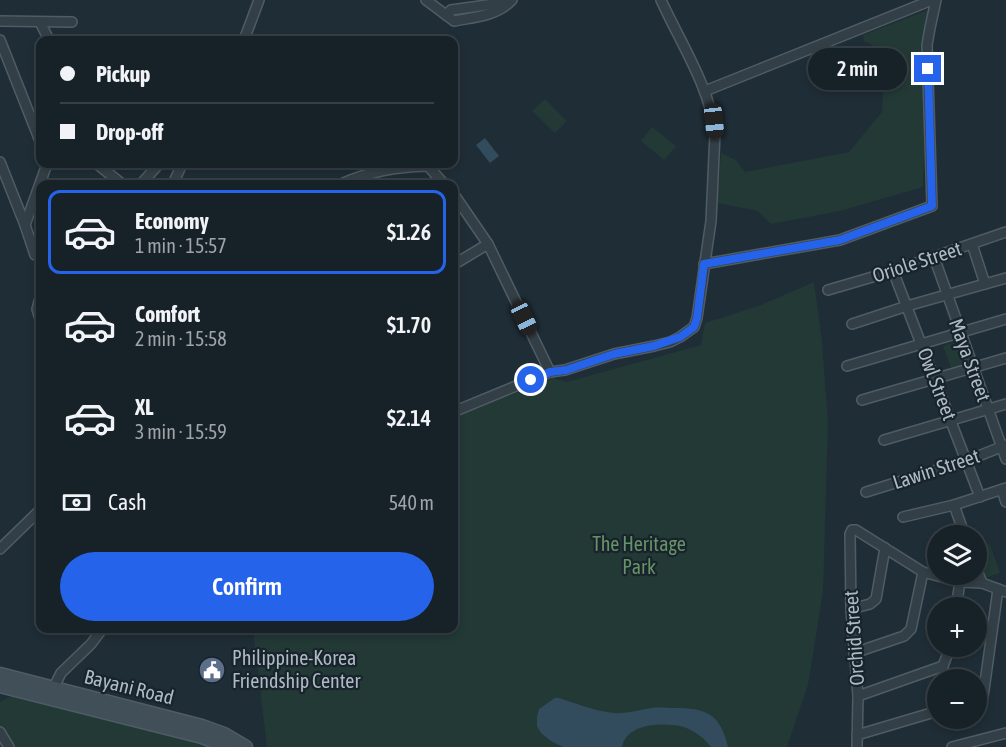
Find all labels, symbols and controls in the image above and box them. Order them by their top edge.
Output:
callout: 2 min [808,48,907,90]
route end [914,55,941,82]
text: 2 min [837,57,878,80]
text: Pickup [96,61,151,87]
car [703,102,725,140]
text: Drop-off [96,119,163,145]
icon: car [63,205,117,259]
text: Economy [135,208,209,234]
text: $1.26 [387,219,431,245]
text: 1 min · 15:57 [135,234,227,257]
street label: Oriole Street [869,236,965,287]
icon: car [63,298,117,352]
car [508,298,540,338]
text: Comfort [135,301,200,327]
text: $1.70 [387,312,431,338]
street label: Maya Street [945,315,996,405]
text: 2 min · 15:58 [135,327,227,350]
street label: Owl Street [913,344,962,423]
route start [517,366,544,393]
icon: car [63,391,117,445]
text: XL [135,394,153,420]
text: $2.14 [387,405,431,431]
text: 3 min · 15:59 [135,420,227,443]
street label: Lawin Street [890,444,982,493]
icon: cash [60,486,93,519]
text: Cash [108,489,147,515]
text: 540 m [389,491,434,514]
map controls [927,525,987,729]
button: layers [927,525,987,585]
park label: The Heritage Park [592,532,686,578]
button: Confirm [60,552,434,621]
street label: Orchid Street [839,589,868,686]
button: + [927,597,987,657]
place label: Philippine-Korea Friendship Center [232,646,361,692]
public building icon: Philippine-Korea Friendship Center [197,655,227,685]
street label: Bayani Road [82,664,176,709]
button: − [927,669,987,729]

